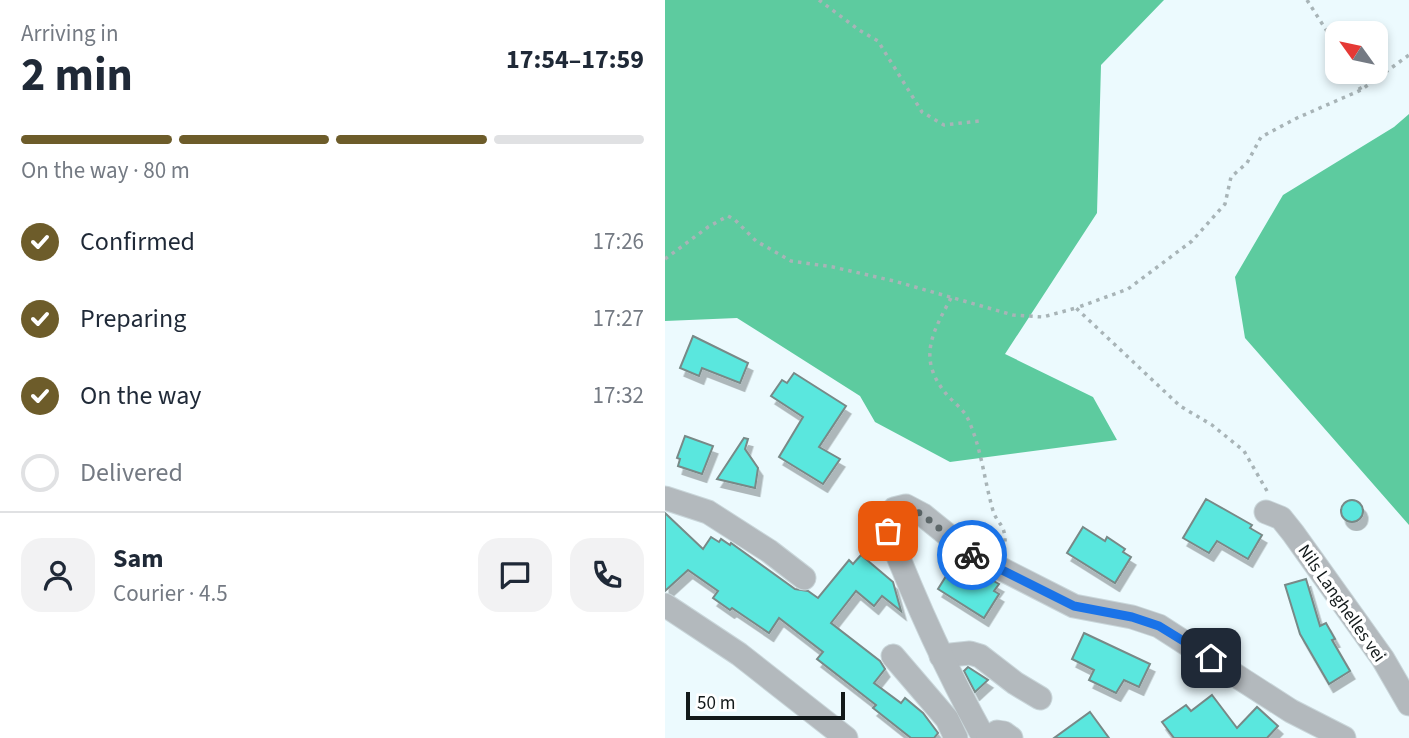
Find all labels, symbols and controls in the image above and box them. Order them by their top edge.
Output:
text: Arriving in [21,17,119,50]
north arrow [1325,21,1388,84]
map controls [1325,21,1388,84]
text: 17:54–17:59 [506,41,644,78]
text: 2 min [21,43,133,108]
text: On the way · 80 m [21,154,190,187]
icon: check [21,223,59,261]
text: Confirmed [80,223,195,260]
text: 17:26 [593,225,644,258]
icon: check [21,300,59,338]
text: Preparing [80,300,186,337]
text: 17:27 [593,302,644,335]
icon: check [21,377,59,415]
text: On the way [80,377,201,414]
text: 17:32 [593,379,644,412]
text: Delivered [80,454,183,491]
pin [858,501,918,561]
icon: bag [869,512,907,550]
courier [937,520,1007,590]
icon: bike [953,536,991,574]
button: person [21,538,95,612]
button: chat [478,538,552,612]
button: phone [570,538,644,612]
text: Sam [113,540,163,577]
street label: Nils Langhelles vei [1292,540,1391,667]
text: Courier · 4.5 [113,577,228,610]
pin [1181,628,1241,688]
icon: home [1192,639,1230,677]
scale bar [686,689,845,721]
text: 50 m [697,690,735,717]

